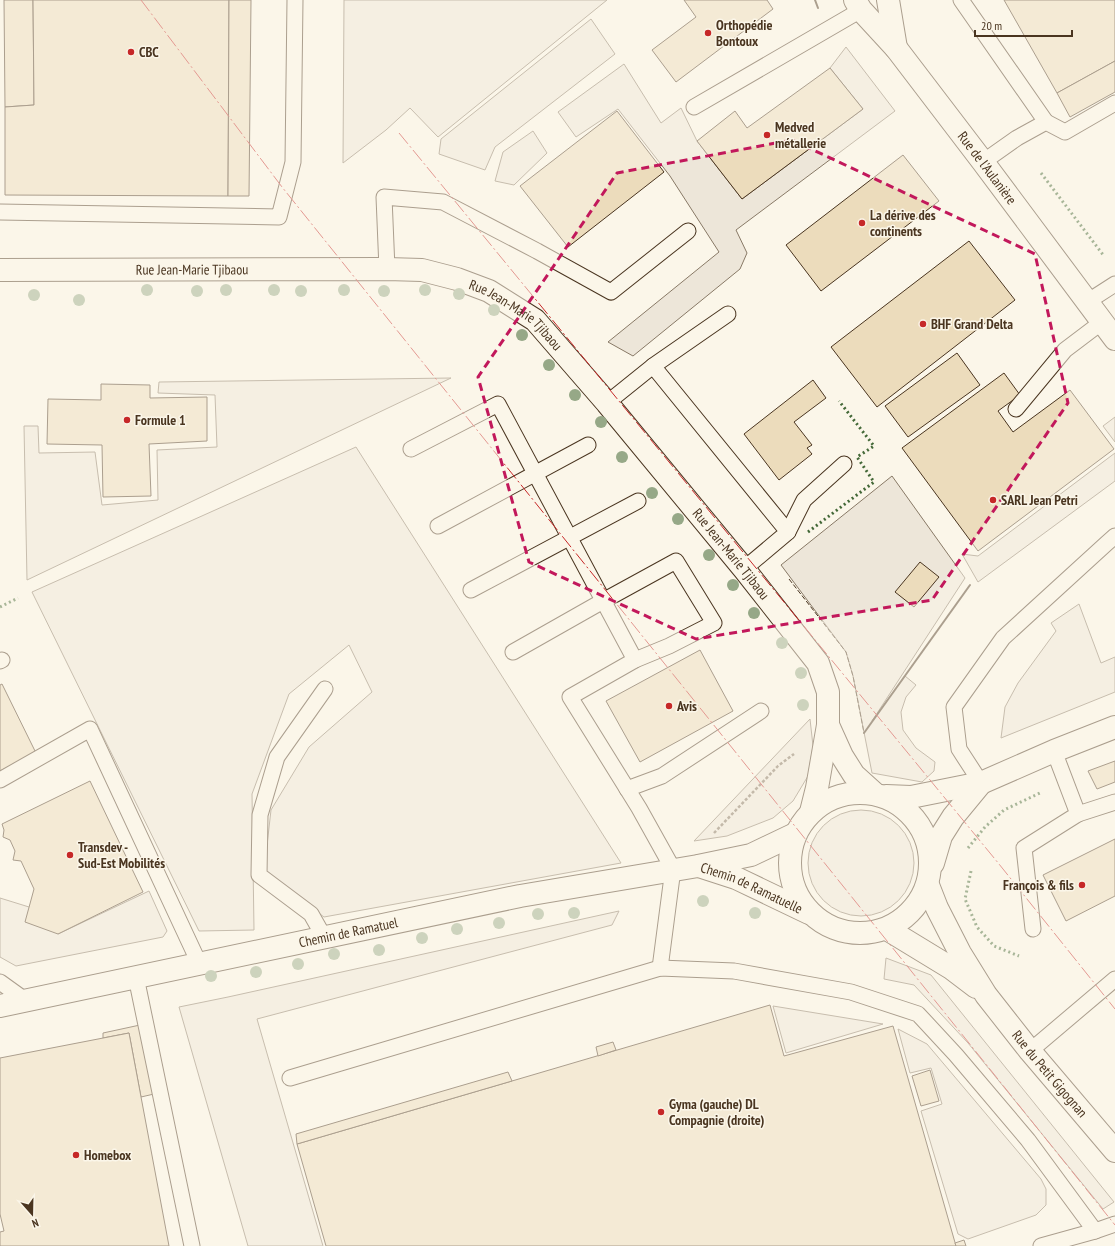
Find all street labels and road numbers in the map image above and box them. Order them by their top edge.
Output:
street label: Rue de l'Aulanière [954,128,1021,208]
street label: Rue Jean-Marie Tjibaou [136,260,248,279]
street label: Rue Jean-Marie Tjibaou [467,275,566,354]
street label: Rue Jean-Marie Tjibaou [689,505,774,603]
street label: Chemin de Ramatuelle [698,858,806,918]
street label: Chemin de Ramatuel [297,913,400,952]
street label: Rue du Petit Gigognan [1008,1027,1091,1121]

